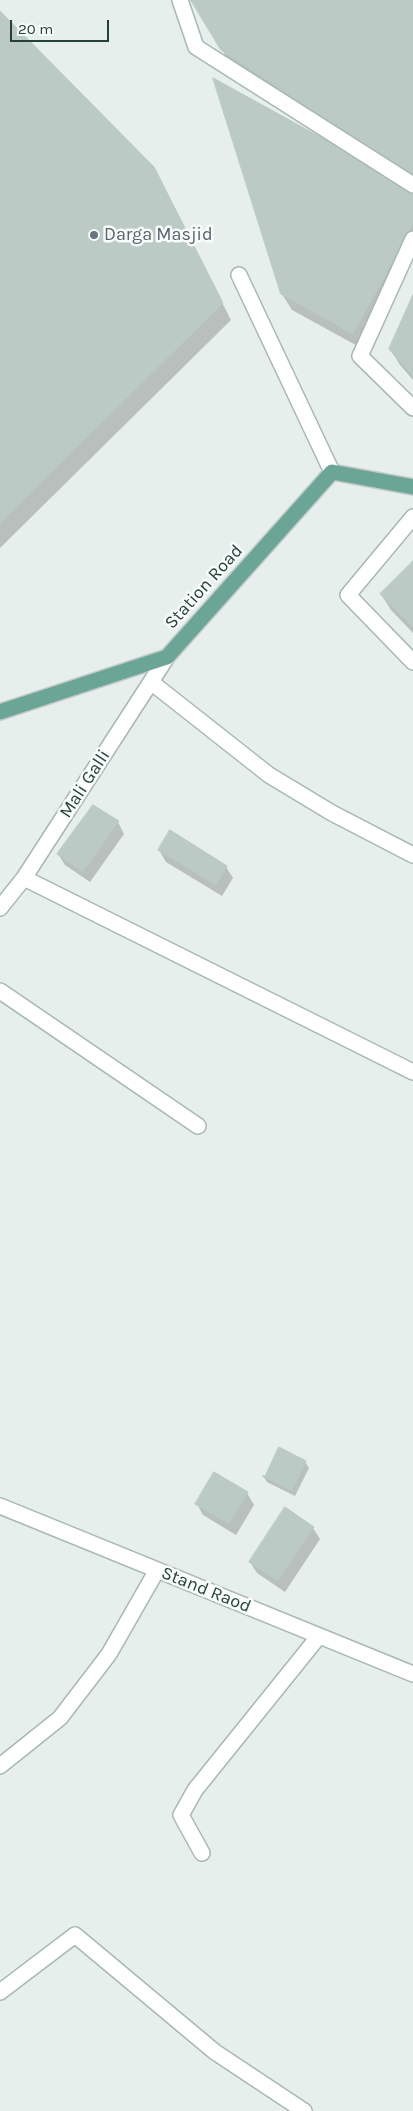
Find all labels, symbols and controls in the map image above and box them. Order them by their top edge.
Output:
scale bar [12,10,111,42]
text: 20 m [18,20,53,38]
place label: Darga Masjid [104,224,213,246]
marker: Darga Masjid [88,229,100,241]
street label: Station Road [160,540,248,634]
street label: Mali Galli [55,746,115,822]
street label: Stand Raod [158,1562,254,1618]

